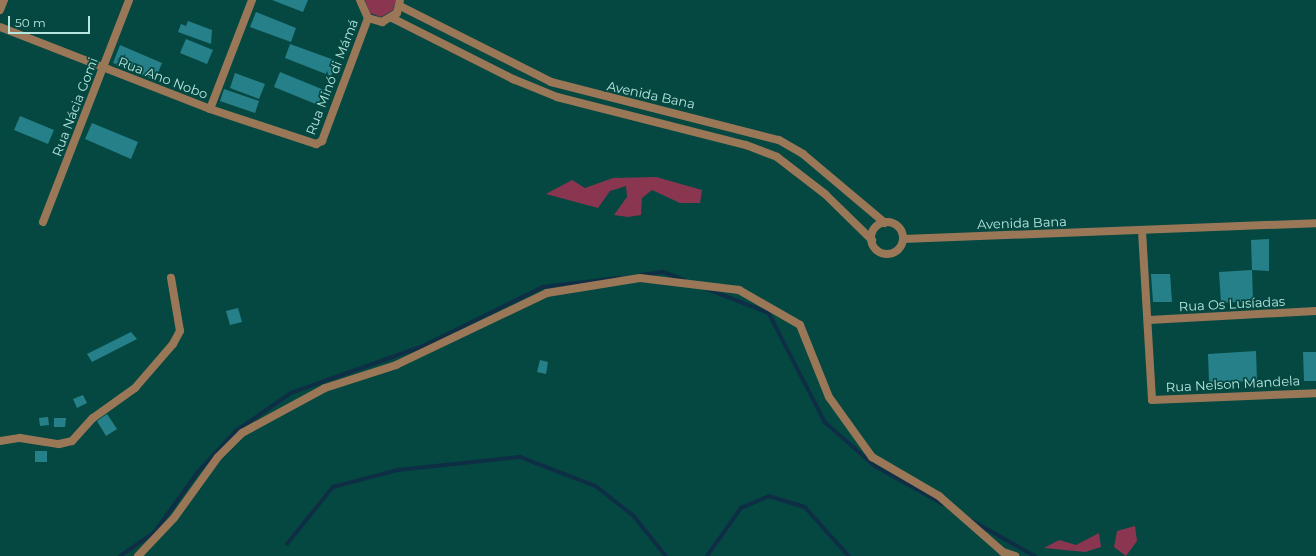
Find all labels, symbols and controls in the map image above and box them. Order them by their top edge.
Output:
scale bar [10,8,92,34]
text: 50 m [15,15,46,30]
street label: Rua Minó di Mámá [303,17,361,137]
street label: Rua Ano Nobo [116,54,210,102]
street label: Rua Nácia Gomi [49,55,101,159]
street label: Avenida Bana [605,78,697,112]
street label: Avenida Bana [977,214,1067,232]
street label: Rua Os Lusíadas [1178,293,1286,315]
street label: Rua Nelson Mandela [1165,373,1301,395]

